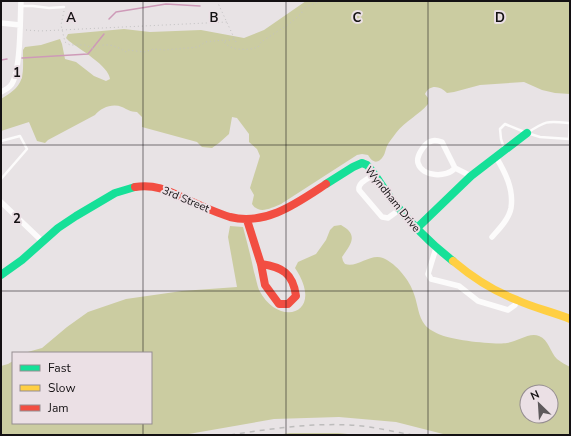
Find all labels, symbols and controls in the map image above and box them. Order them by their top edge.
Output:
text: A [66,9,76,27]
text: B [210,9,219,27]
text: C [353,9,362,27]
text: D [495,9,505,27]
text: 1 [13,64,21,82]
street label: Wyndham Drive [361,163,424,235]
street label: 3rd Street [160,183,212,216]
text: 2 [13,210,21,228]
legend [12,352,152,424]
text: Fast [48,360,71,376]
text: Slow [48,380,76,396]
north arrow [519,384,559,424]
text: N [528,387,542,404]
text: Jam [47,400,69,416]

